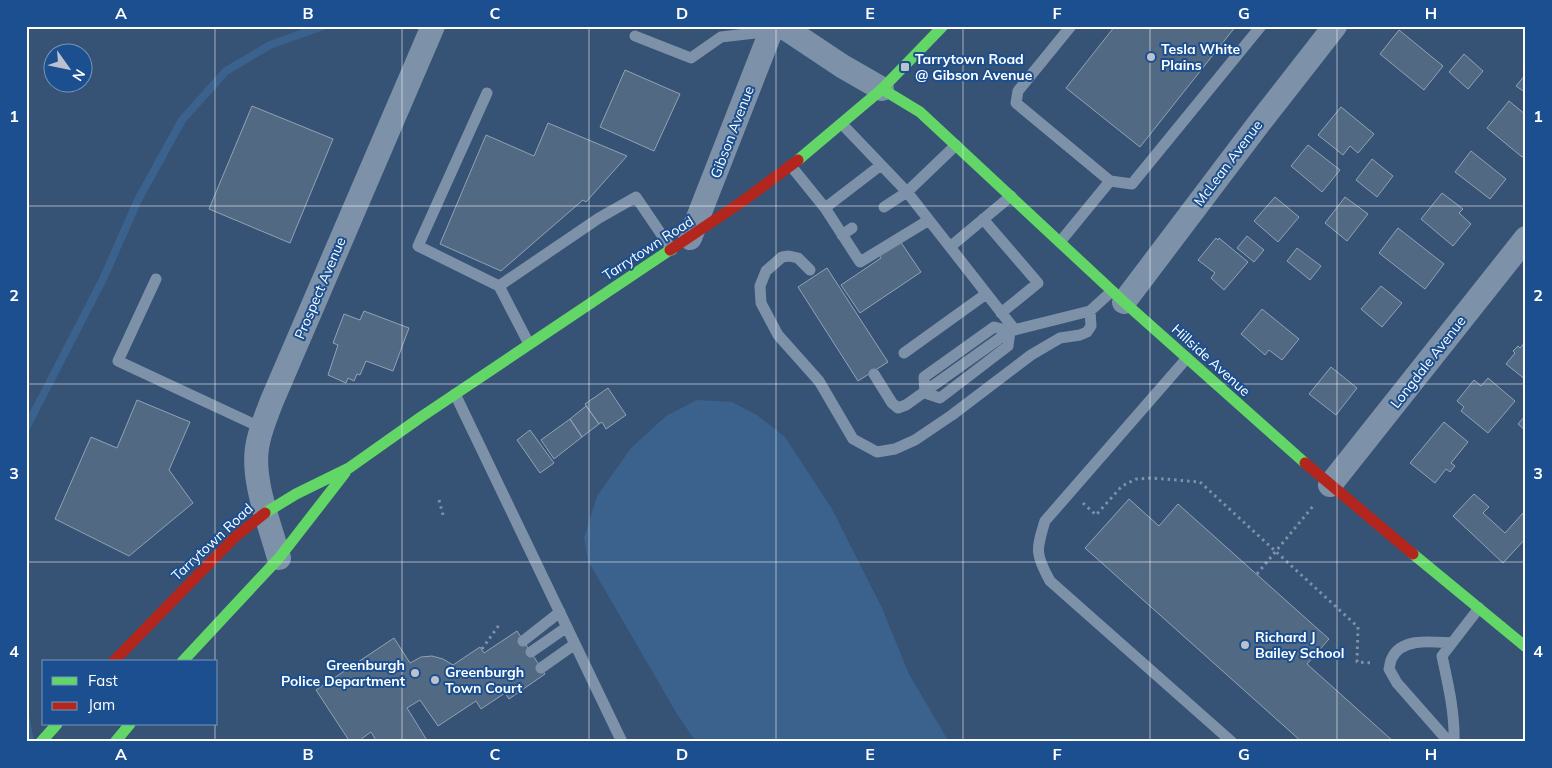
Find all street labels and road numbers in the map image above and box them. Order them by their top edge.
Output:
street label: Gibson Avenue [706,83,758,181]
street label: McLean Avenue [1190,116,1266,210]
street label: Tarrytown Road [599,212,697,284]
street label: Prospect Avenue [290,234,350,342]
street label: Longdale Avenue [1386,312,1470,412]
street label: Hillside Avenue [1168,320,1254,400]
street label: Tarrytown Road [167,500,257,584]

